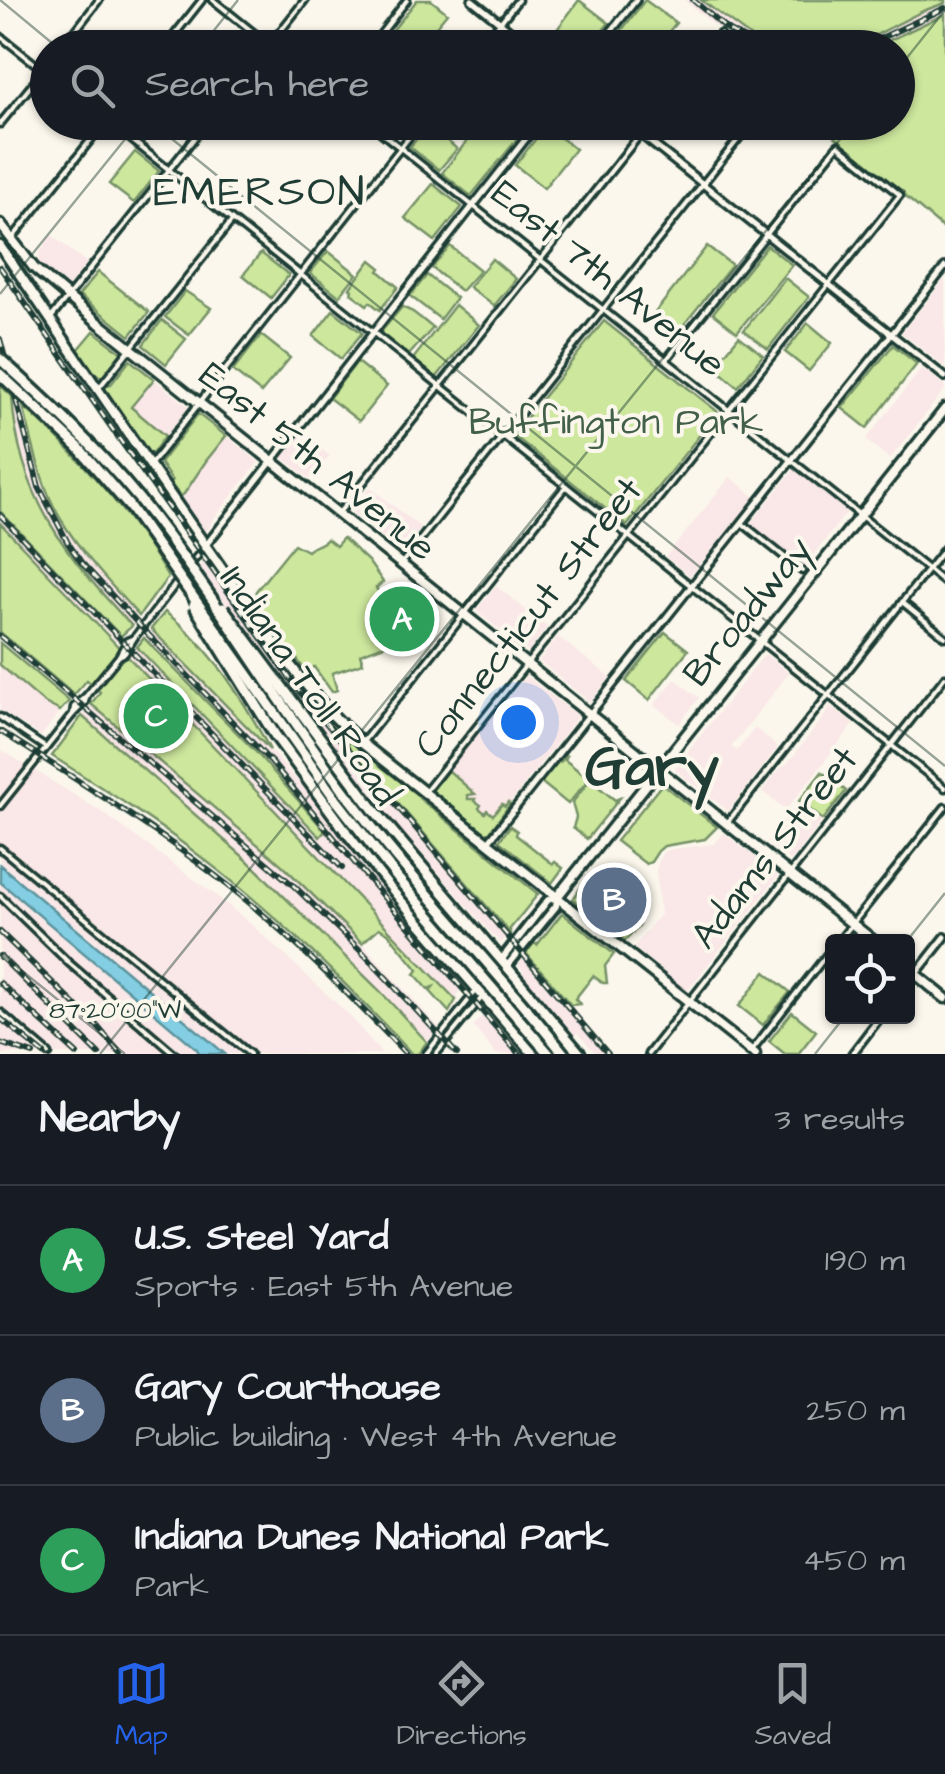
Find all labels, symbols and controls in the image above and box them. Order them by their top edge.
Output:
search box [30,30,915,140]
icon: search [65,58,120,113]
text: Search here [145,59,369,111]
district label: EMERSON [153,164,367,222]
street label: East 7th Avenue [480,168,736,390]
street label: East 5th Avenue [187,350,447,574]
park label: Buffington Park [469,397,763,449]
street label: Connecticut Street [403,467,655,769]
street label: Broadway [671,526,825,699]
street label: Indiana Toll Road [207,555,411,817]
pin: A [370,582,434,656]
pin: C [124,678,188,754]
your location [493,697,544,748]
district label: Gary [585,728,719,810]
street label: Adams Street [679,736,871,960]
pin: B [582,862,646,938]
map controls [825,934,915,1024]
button: locate [825,934,915,1024]
text: 87°20'00"W [49,993,182,1028]
text: Nearby [40,1090,180,1148]
text: 3 results [775,1097,905,1142]
text: U.S. Steel Yard [135,1212,389,1264]
text: A [62,1238,83,1283]
text: 190 m [825,1238,905,1283]
text: Sports · East 5th Avenue [135,1264,513,1309]
text: Gary Courthouse [135,1362,441,1414]
text: B [61,1388,84,1433]
text: 250 m [806,1388,905,1433]
text: Public building · West 4th Avenue [135,1414,617,1459]
text: Indiana Dunes National Park [135,1512,609,1564]
text: C [61,1538,84,1583]
text: 450 m [803,1538,905,1583]
text: Park [135,1564,209,1609]
tab: Map [114,1656,169,1755]
tab: Directions [397,1656,527,1755]
tab: Saved [755,1656,831,1755]

